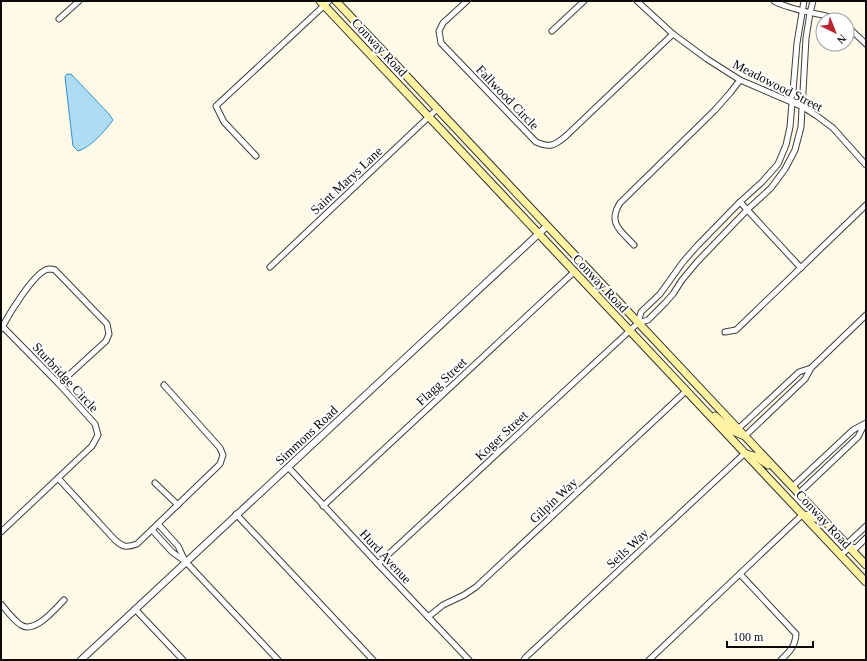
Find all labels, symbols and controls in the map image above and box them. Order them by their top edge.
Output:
north arrow [815,12,855,52]
street label: Conway Road [349,15,411,80]
text: N [835,32,849,46]
street label: Meadowood Street [730,56,825,115]
street label: Fallwood Circle [473,62,542,133]
street label: Saint Marys Lane [307,143,385,217]
street label: Conway Road [570,251,632,316]
street label: Sturbridge Circle [29,339,102,415]
street label: Flagg Street [413,354,470,408]
street label: Simmons Road [272,402,341,468]
street label: Koger Street [472,407,531,463]
street label: Gilpin Way [526,474,581,526]
street label: Conway Road [793,487,855,552]
street label: Seils Way [603,525,652,572]
street label: Hurd Avenue [357,526,415,587]
scale bar [727,623,813,649]
text: 100 m [733,630,764,644]

